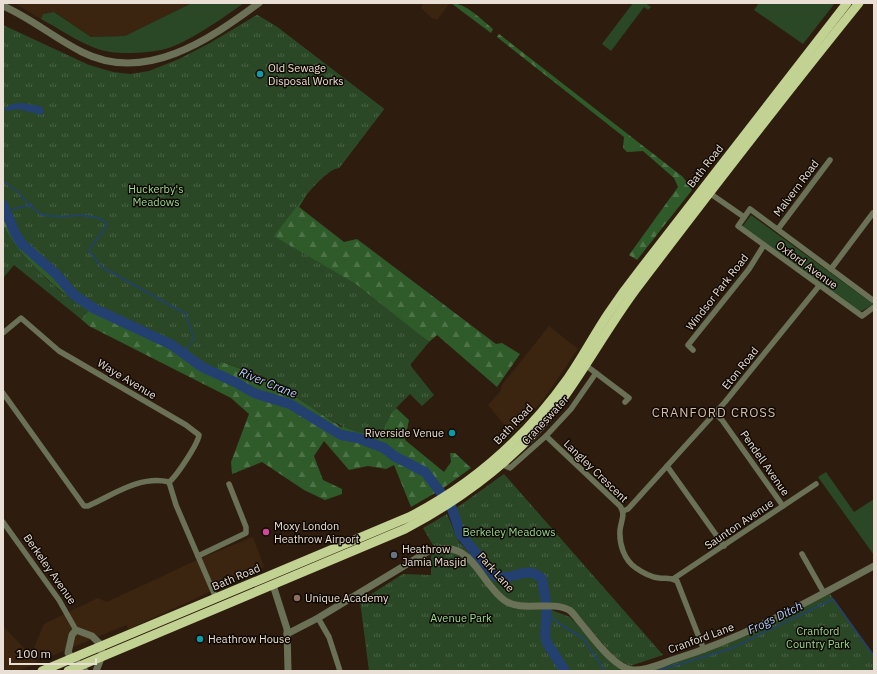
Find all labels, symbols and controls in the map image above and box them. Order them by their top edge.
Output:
place label: Old Sewage Disposal Works [268,61,344,88]
marker: Old Sewage Disposal Works [255,69,265,79]
street label: Bath Road [684,142,726,190]
street label: Malvern Road [770,157,822,219]
park label: Huckerby's Meadows [128,182,184,209]
street label: Oxford Avenue [773,238,841,292]
street label: Windsor Park Road [683,251,751,333]
street label: Eton Road [719,344,761,392]
street label: Waye Avenue [95,356,159,402]
water label: River Crane [237,364,299,401]
street label: Craneswater [519,392,571,448]
street label: Bath Road [490,401,536,447]
district label: CRANFORD CROSS [652,404,776,421]
place label: Riverside Venue [365,426,444,440]
marker: Riverside Venue [447,428,457,438]
street label: Pendell Avenue [737,428,793,498]
street label: Langley Crescent [561,437,631,505]
street label: Saunton Avenue [702,496,776,552]
place label: Moxy London Heathrow Airport [274,519,359,546]
park label: Berkeley Meadows [462,525,556,539]
marker: Moxy London Heathrow Airport [261,527,271,537]
street label: Berkeley Avenue [21,531,79,607]
place label: Heathrow Jamia Masjid [402,542,466,569]
street label: Park Lane [475,549,517,595]
marker: Heathrow Jamia Masjid [389,550,399,560]
street label: Bath Road [210,561,262,593]
place label: Unique Academy [305,591,389,605]
marker: Unique Academy [292,593,302,603]
water label: Frogs Ditch [745,598,805,637]
park label: Avenue Park [430,611,492,625]
street label: Cranford Lane [666,620,736,656]
park label: Cranford Country Park [786,624,850,651]
place label: Heathrow House [208,632,291,646]
marker: Heathrow House [195,634,205,644]
scale bar [10,640,96,666]
text: 100 m [16,646,51,661]

